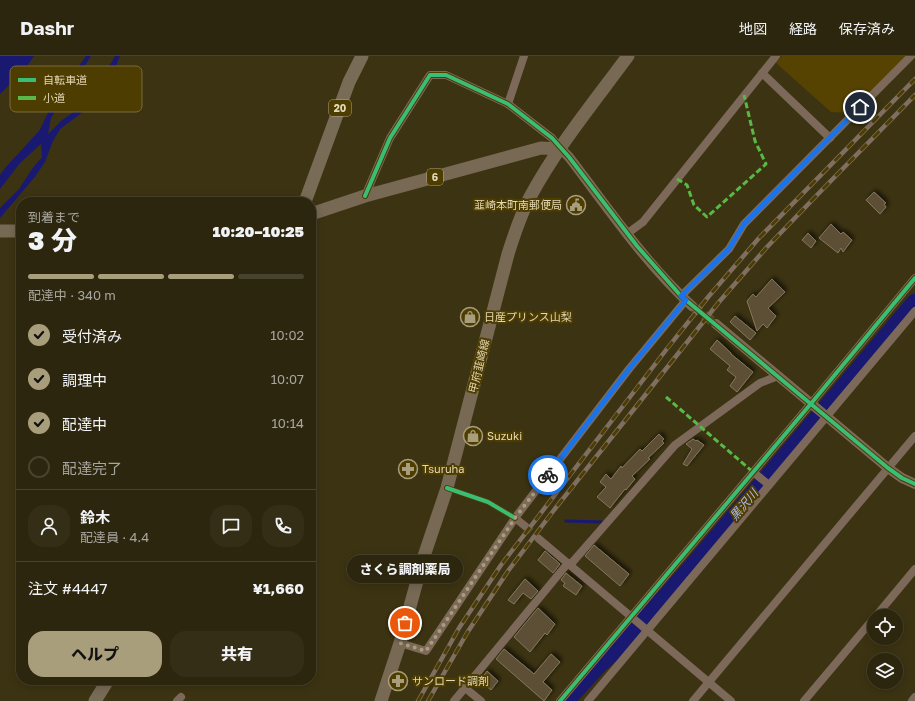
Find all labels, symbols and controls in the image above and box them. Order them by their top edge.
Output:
text: Dashr [20,16,74,39]
text: 地図 [739,20,767,37]
text: 経路 [789,20,817,37]
text: 保存済み [839,20,895,37]
legend [10,66,142,112]
text: 自転車道 [43,73,87,86]
pin [843,90,877,124]
text: 小道 [43,91,65,104]
icon: home [849,96,871,118]
road number: 20 [329,100,351,116]
road number: 6 [427,169,443,185]
public building icon: 韮崎本町南郵便局 [565,194,587,216]
place label: 韮崎本町南郵便局 [474,198,562,211]
text: 到着まで [28,209,80,225]
text: 10:20–10:25 [212,222,304,240]
text: 3 分 [28,225,77,256]
text: 配達中 · 340 m [28,287,116,303]
shop icon: 日産プリンス山梨 [459,306,481,328]
place label: 日産プリンス山梨 [484,310,572,323]
icon: check [28,324,50,346]
text: 受付済み [62,327,122,345]
text: 10:02 [270,327,304,343]
street label: 甲府韮崎線 [466,338,491,394]
icon: check [28,368,50,390]
text: 調理中 [62,371,107,389]
text: 10:07 [271,371,304,387]
icon: check [28,412,50,434]
text: 配達中 [62,415,107,433]
text: 10:14 [271,415,304,431]
shop icon: Suzuki [462,425,484,447]
place label: Suzuki [487,429,522,442]
courier [528,455,568,495]
pharmacy icon: Tsuruha [397,458,419,480]
text: 配達完了 [62,459,122,477]
place label: Tsuruha [422,462,465,475]
icon: bike [537,464,559,486]
water label: 黒沢川 [726,485,762,523]
button: person [28,505,70,547]
button: chat [210,505,252,547]
button: phone [262,505,304,547]
text: 鈴木 [80,508,110,526]
text: 配達員 · 4.4 [80,529,149,545]
callout: さくら調剤薬局 [347,555,463,583]
text: さくら調剤薬局 [359,561,451,577]
text: 注文 #4447 [28,579,107,597]
text: ¥1,660 [253,579,304,597]
pin [388,606,422,640]
map controls [867,609,903,689]
button: locate [867,609,903,645]
icon: bag [394,612,416,634]
button: ヘルプ [28,631,162,677]
button: 共有 [170,631,304,677]
button: layers [867,653,903,689]
pharmacy icon: サンロード調剤 [387,670,409,692]
place label: サンロード調剤 [412,674,489,687]

